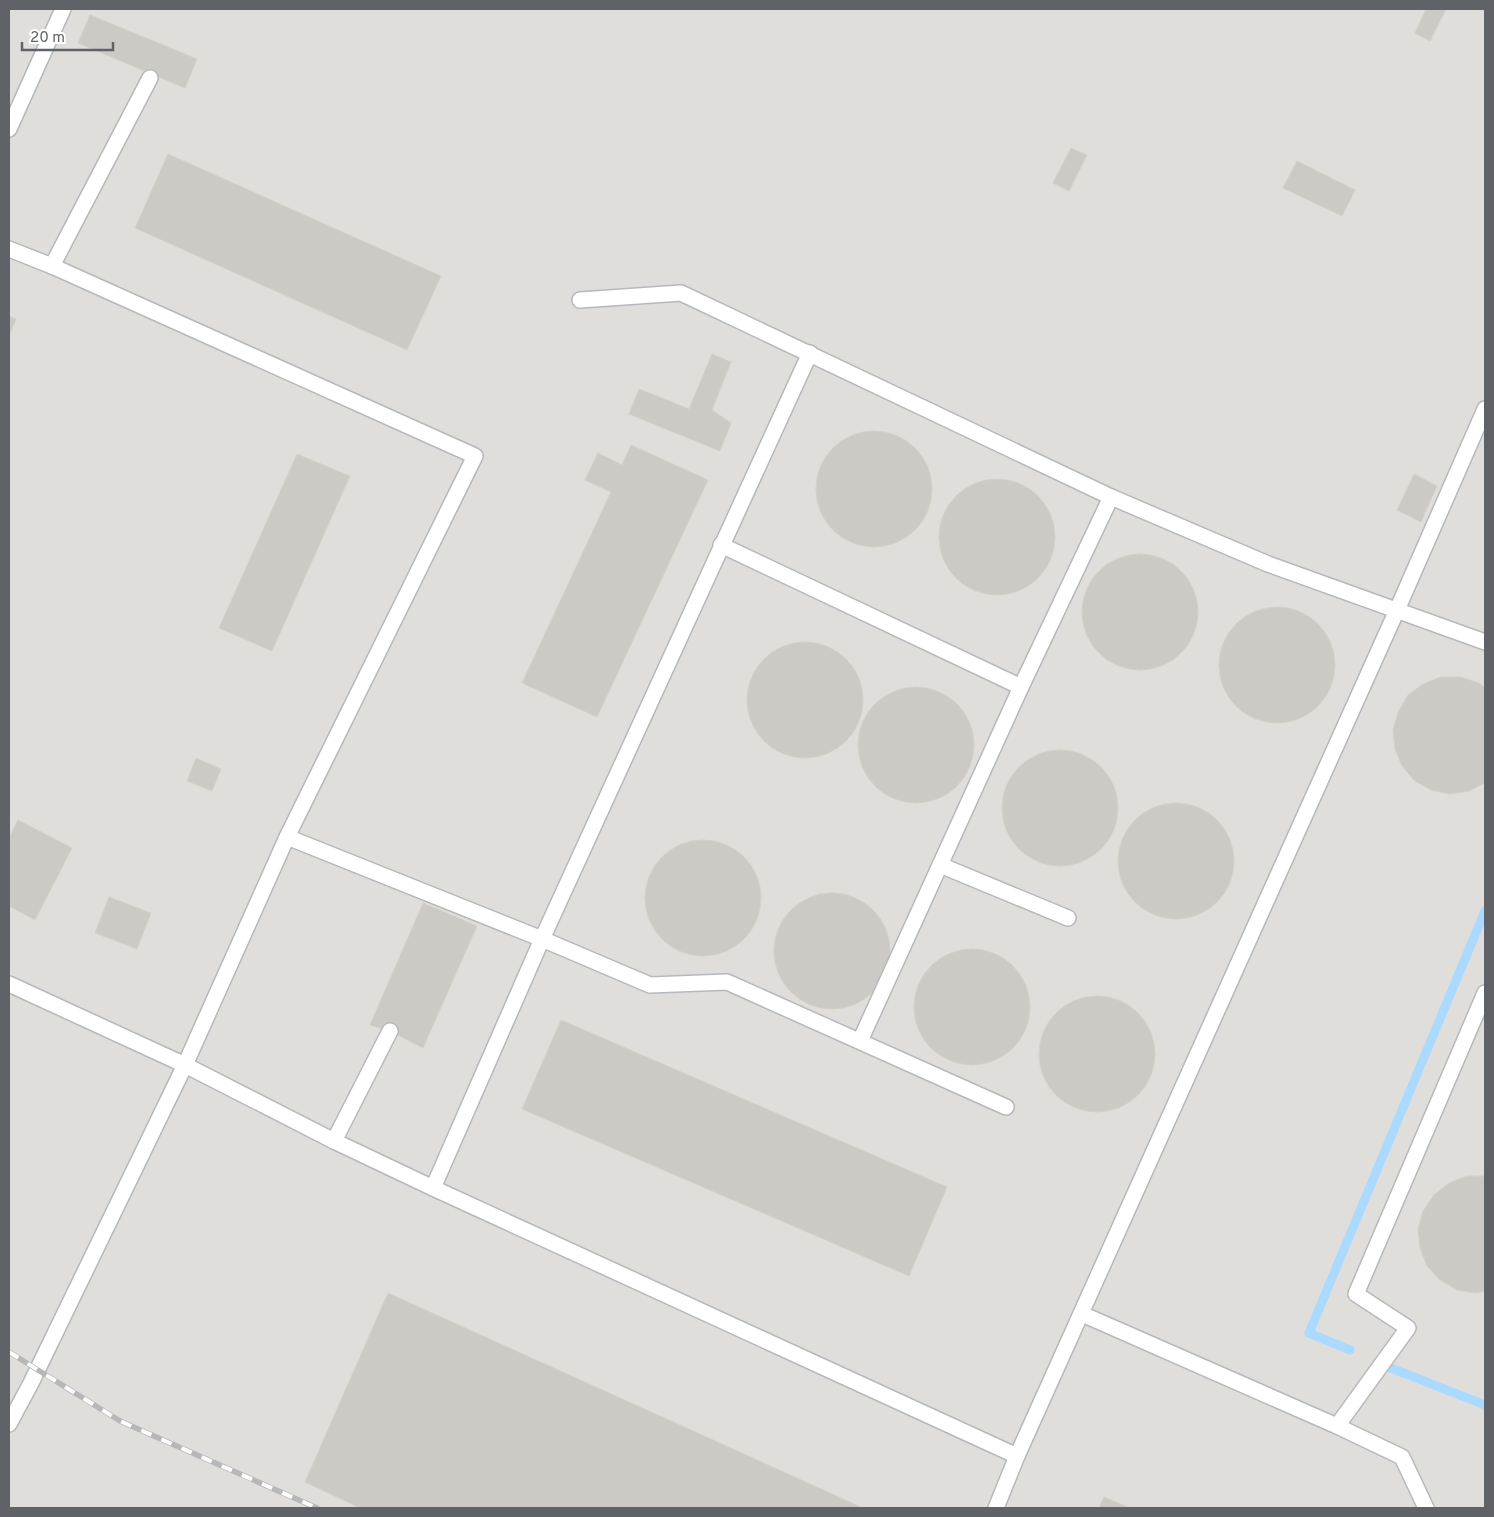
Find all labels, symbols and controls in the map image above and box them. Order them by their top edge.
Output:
scale bar [22,20,114,52]
text: 20 m [30,29,65,48]

